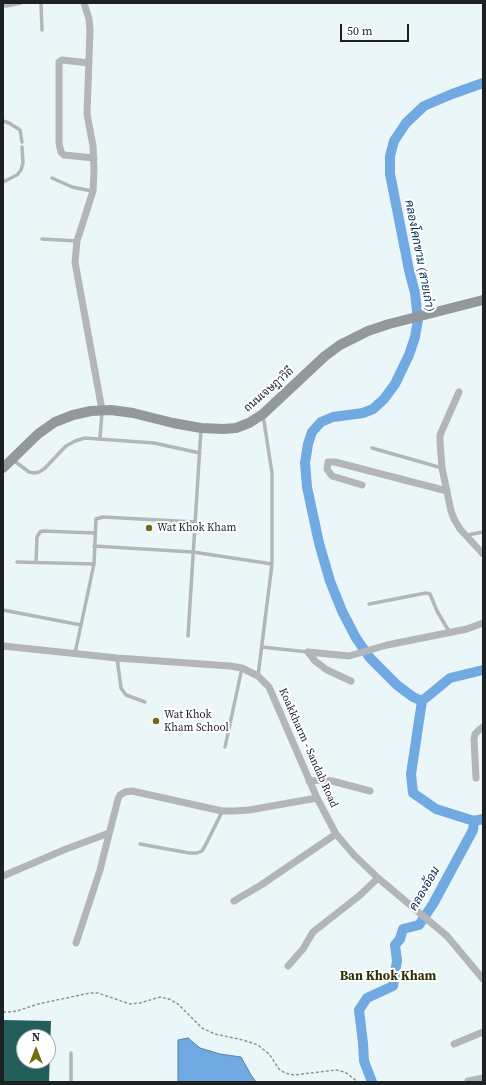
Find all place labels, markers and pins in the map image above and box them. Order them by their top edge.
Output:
place label: Wat Khok Kham [157,521,236,535]
marker: Wat Khok Kham [144,523,154,533]
place label: Wat Khok Kham School [164,708,229,734]
marker: Wat Khok Kham School [151,716,161,726]

